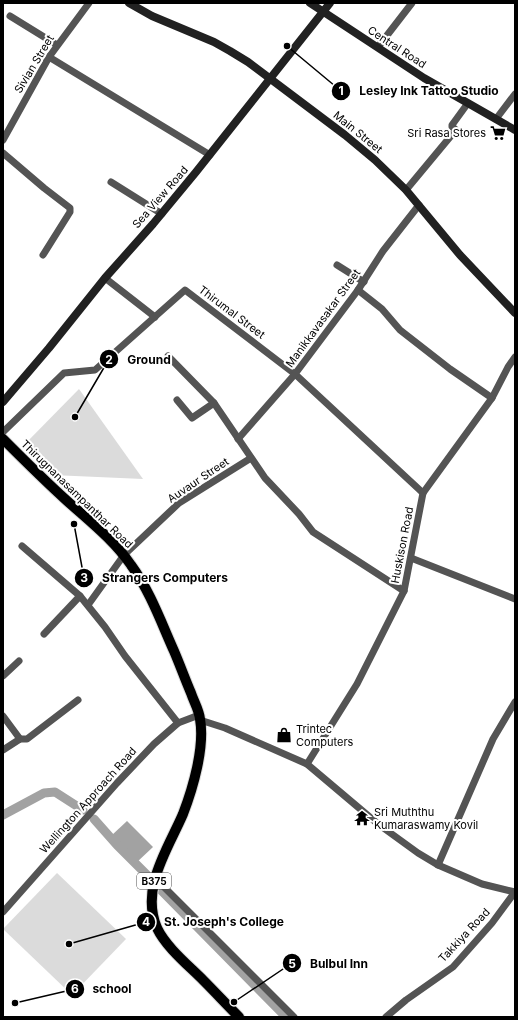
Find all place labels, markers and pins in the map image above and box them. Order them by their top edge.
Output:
callout: Lesley Ink Tattoo Studio [331,79,507,103]
supermarket icon: Sri Rasa Stores [489,124,507,142]
place label: Sri Rasa Stores [407,126,486,140]
callout: Ground [99,347,179,371]
callout: Strangers Computers [74,566,236,590]
place label: Trintec Computers [296,722,354,749]
shop icon: Trintec Computers [275,726,293,744]
place label: Sri Muththu Kumaraswamy Kovil [374,805,478,832]
temple icon: Sri Muththu Kumaraswamy Kovil [353,809,371,827]
callout: St. Joseph's College [136,910,292,934]
callout: Bulbul Inn [282,951,376,975]
callout: school [65,977,140,1001]

